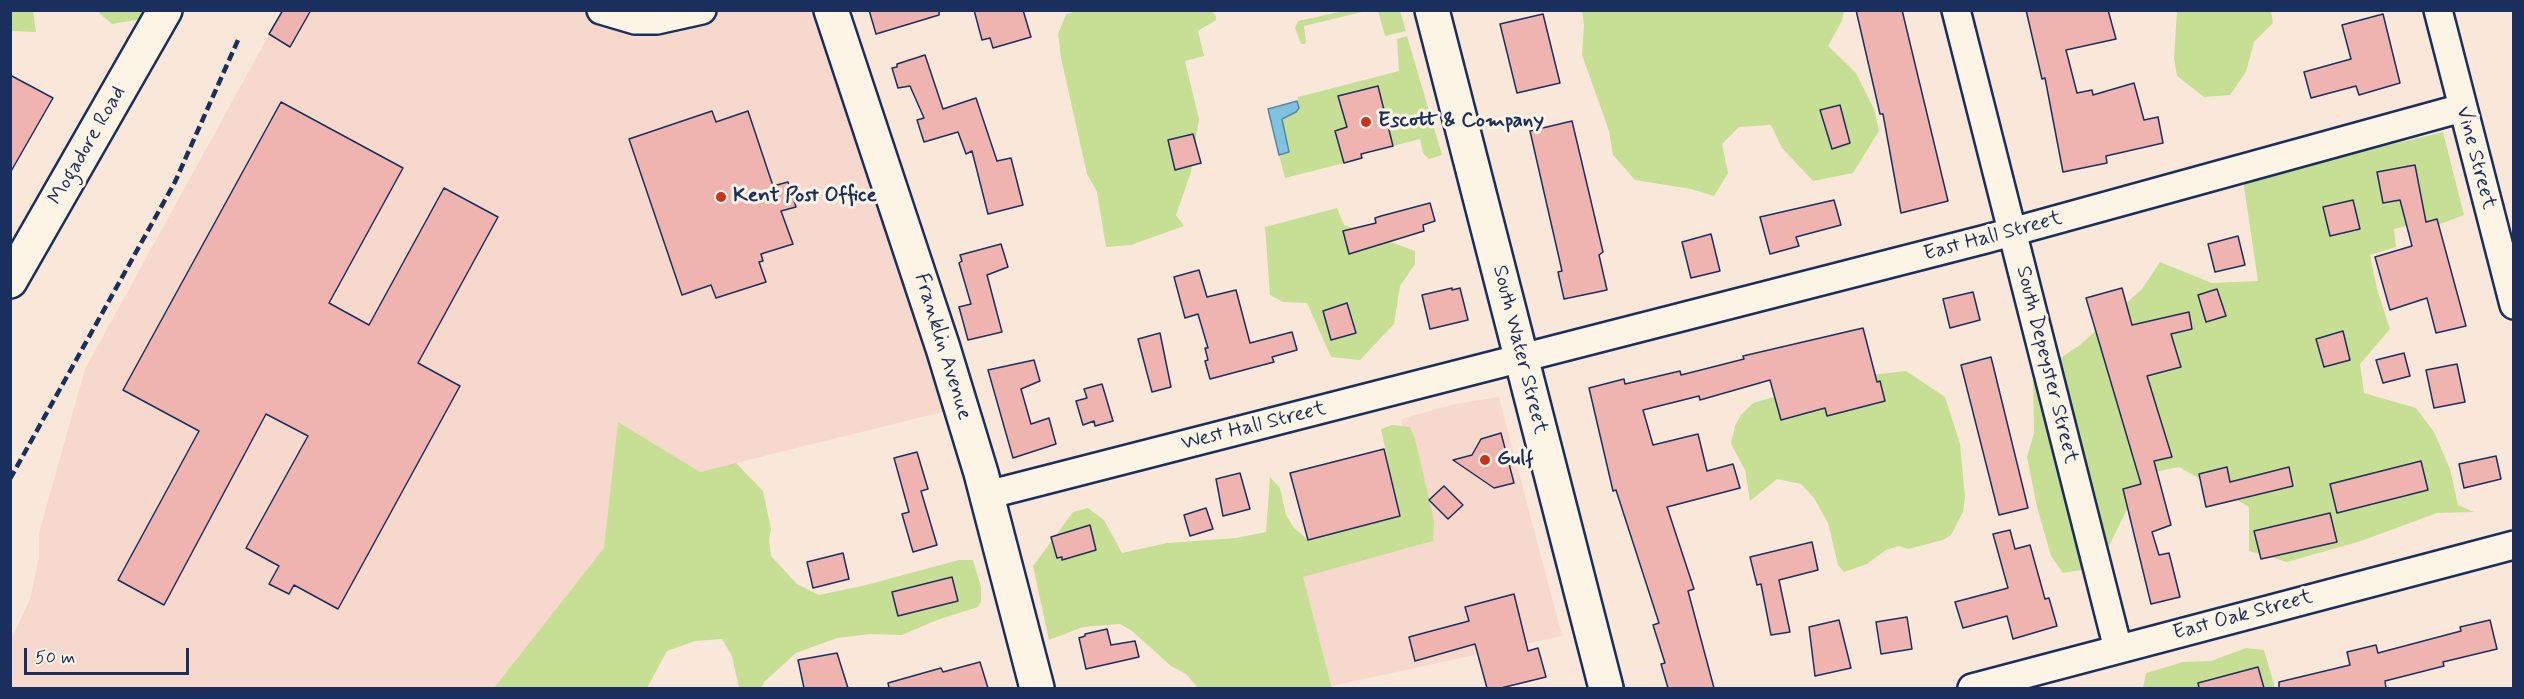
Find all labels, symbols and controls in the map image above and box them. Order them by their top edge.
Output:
street label: Mogadore Road [44,82,132,210]
street label: Vine Street [2449,104,2501,212]
place label: Escott & Company [1378,109,1544,135]
marker: Escott & Company [1359,115,1373,129]
place label: Kent Post Office [733,184,877,210]
marker: Kent Post Office [714,190,728,204]
street label: East Hall Street [1921,206,2065,268]
street label: South Water Street [1486,263,1552,437]
street label: South Depeyster Street [2009,264,2083,466]
street label: Franklin Avenue [908,271,976,423]
street label: West Hall Street [1179,397,1329,457]
place label: Gulf [1497,447,1534,473]
marker: Gulf [1478,453,1492,467]
street label: East Oak Street [2170,585,2316,647]
scale bar [27,636,192,674]
text: 50 m [35,646,75,670]

